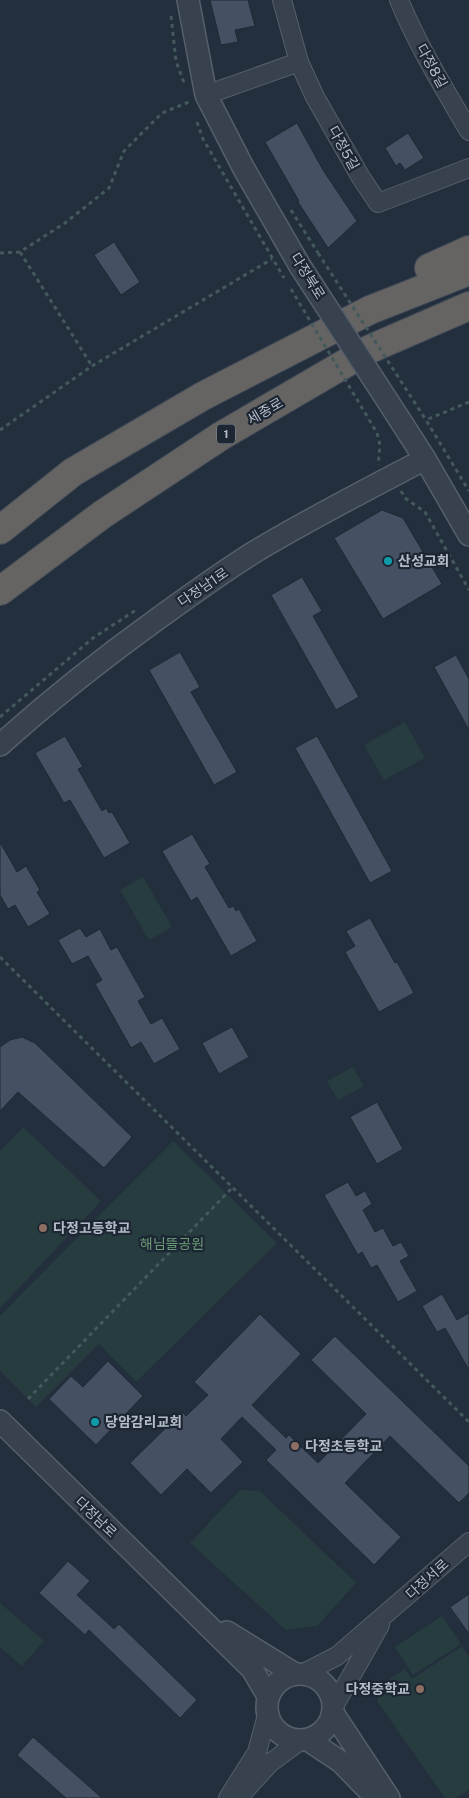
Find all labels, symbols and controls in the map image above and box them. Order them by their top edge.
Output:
street label: 다정8길 [413,41,451,91]
street label: 다정5길 [325,123,363,173]
street label: 다정북로 [288,250,328,302]
street label: 세종로 [244,394,286,428]
road number: 1 [217,424,235,444]
place label: 산성교회 [398,553,450,569]
marker: 산성교회 [382,555,394,567]
street label: 다정남1로 [175,564,231,610]
place label: 다정고등학교 [53,1220,130,1236]
marker: 다정고등학교 [37,1222,49,1234]
park label: 해님뜰공원 [140,1236,204,1252]
place label: 당암감리교회 [105,1414,182,1430]
marker: 당암감리교회 [89,1416,101,1428]
place label: 다정초등학교 [305,1438,382,1454]
marker: 다정초등학교 [289,1440,301,1452]
street label: 다정남로 [72,1493,120,1541]
street label: 다정서로 [402,1556,452,1602]
place label: 다정중학교 [346,1681,410,1697]
marker: 다정중학교 [414,1683,426,1695]

